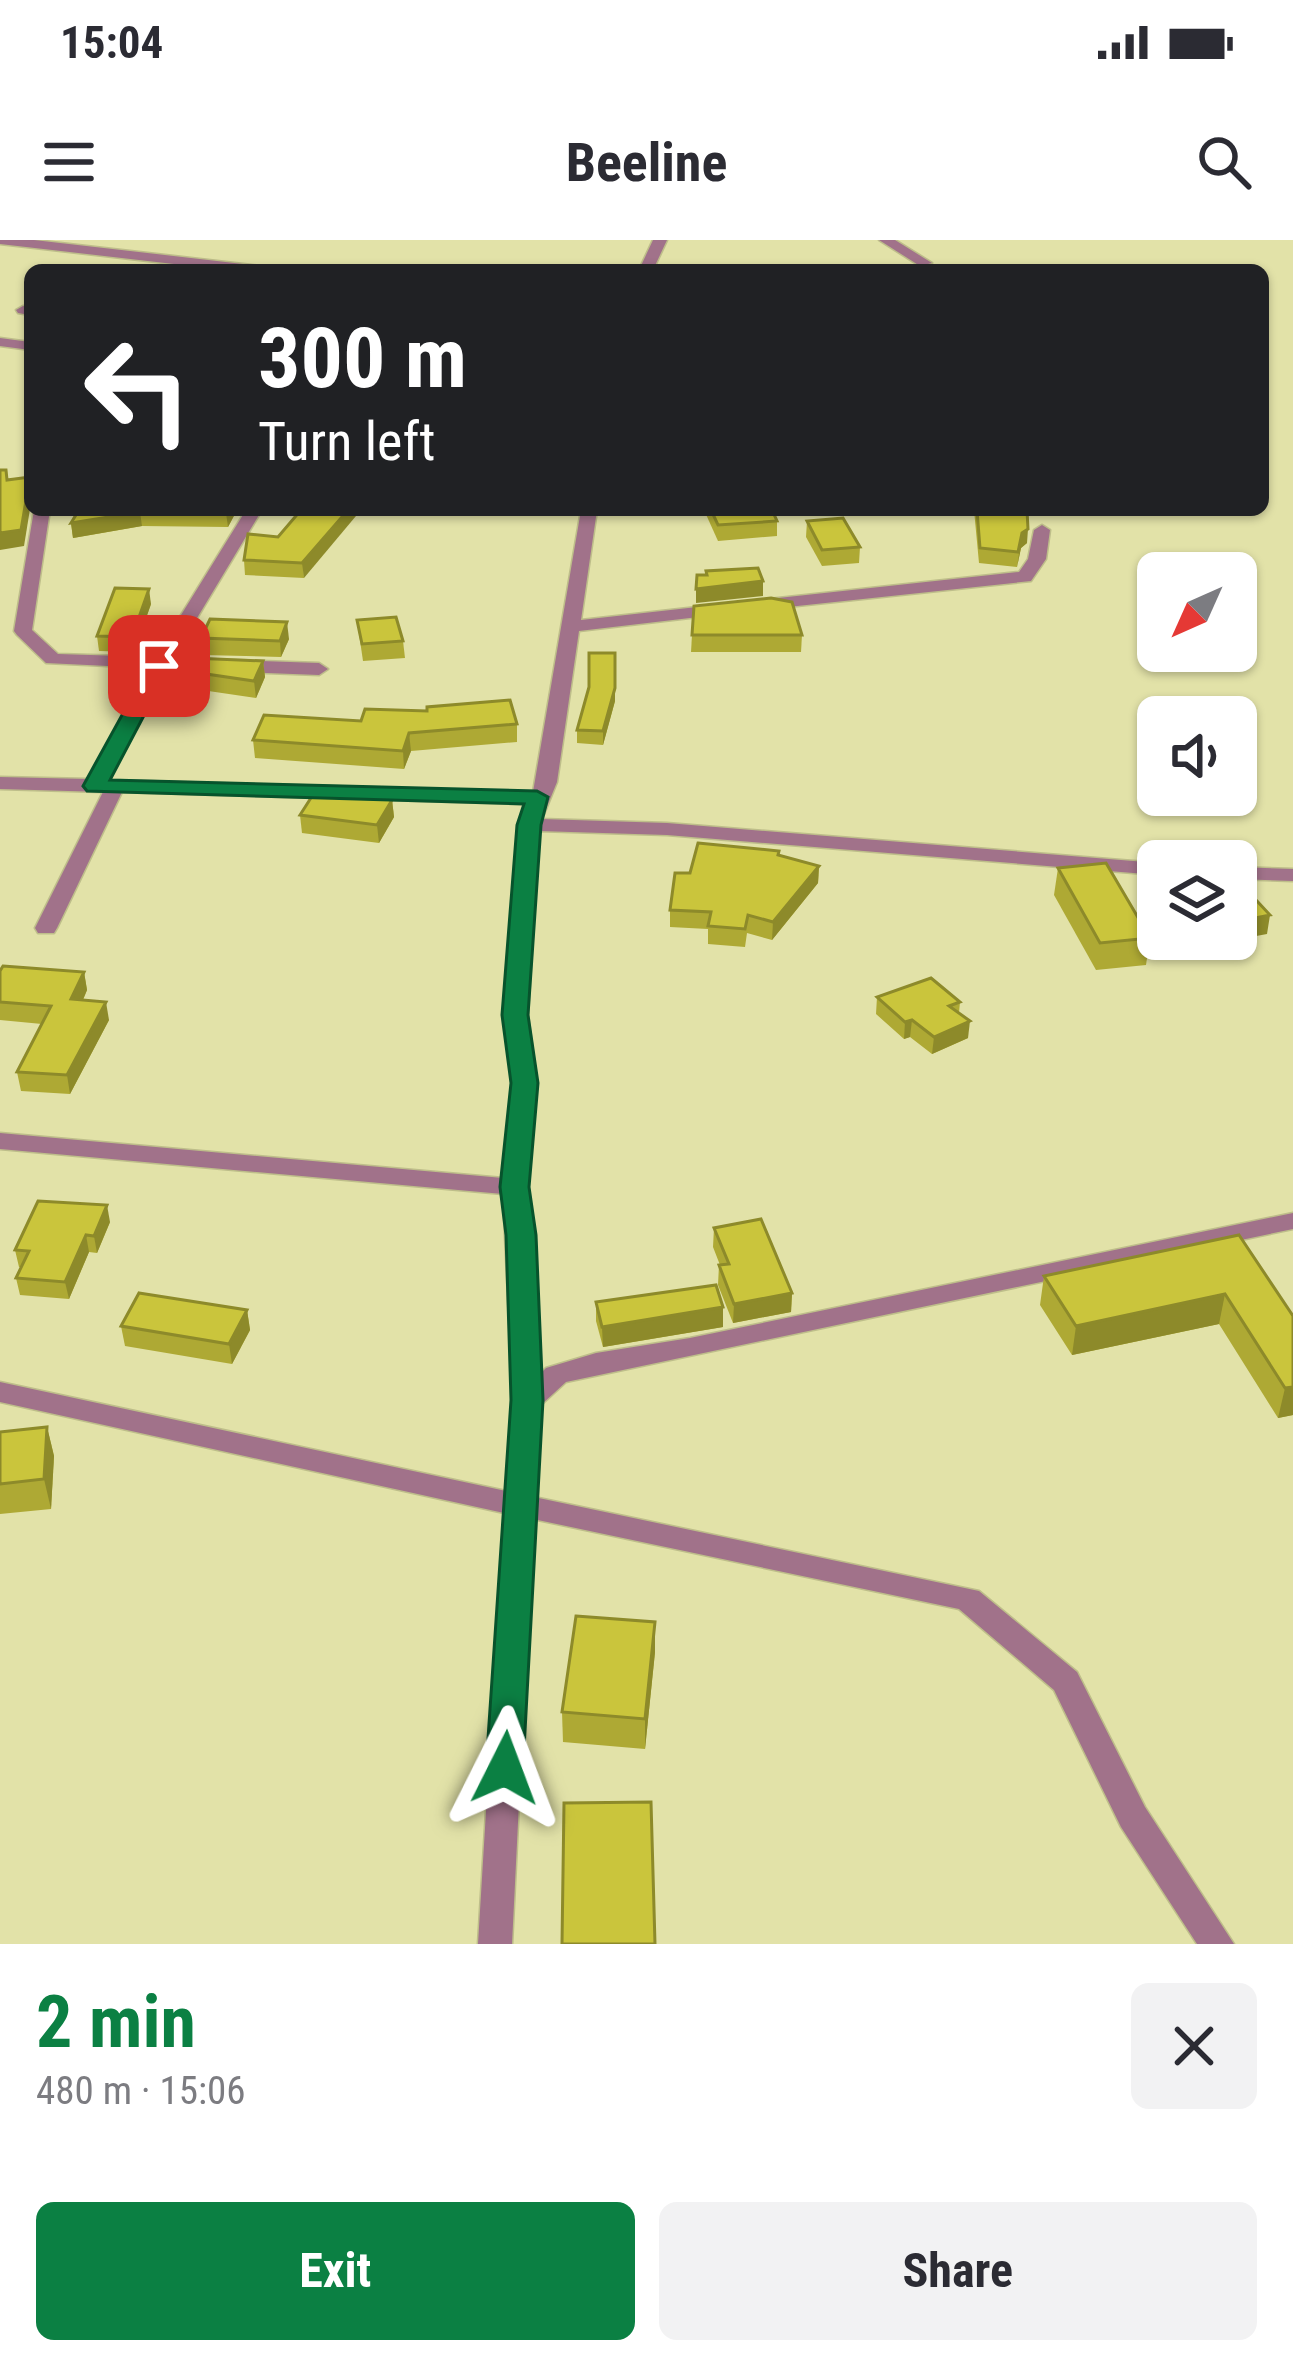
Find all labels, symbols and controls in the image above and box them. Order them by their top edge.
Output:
text: 15:04 [60,16,163,69]
icon: menu [36,129,102,195]
icon: search [1191,129,1257,195]
text: Beeline [566,131,727,194]
text: 300 m [258,309,467,408]
icon: left [60,312,216,468]
text: Turn left [258,410,435,473]
north arrow [1137,552,1257,672]
map controls [1137,552,1257,960]
pin [108,615,210,717]
icon: arrive [126,633,192,699]
button: sound [1137,696,1257,816]
button: layers [1137,840,1257,960]
position arrow [442,1705,568,1831]
text: 2 min [36,1980,196,2065]
button: close [1131,1983,1257,2109]
text: 480 m · 15:06 [36,2068,246,2114]
button: Exit [36,2202,635,2340]
button: Share [659,2202,1257,2340]

